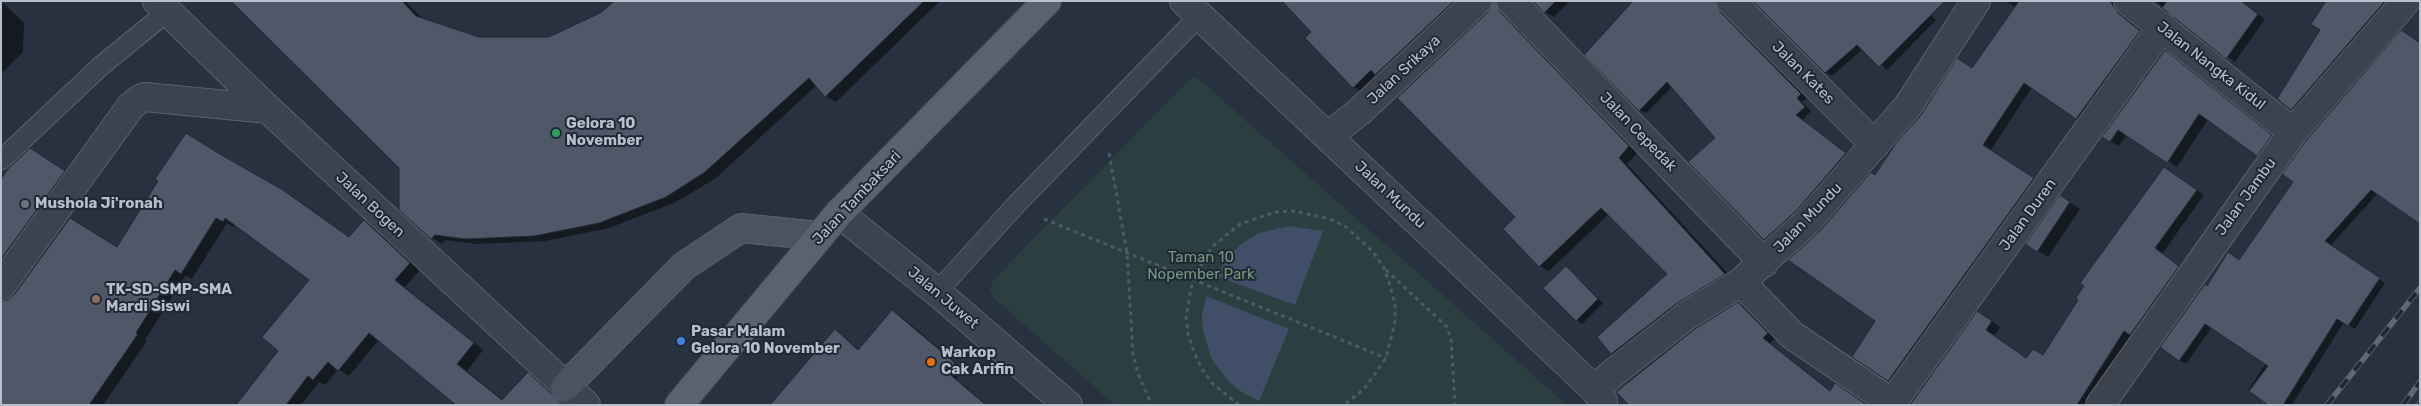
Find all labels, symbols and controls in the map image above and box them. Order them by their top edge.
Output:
street label: Jalan Nangka Kidul [2153,18,2269,114]
street label: Jalan Srikaya [1364,32,1444,108]
street label: Jalan Kates [1768,38,1838,108]
street label: Jalan Cepedak [1596,89,1680,175]
place label: Gelora 10 November [566,115,642,150]
marker: Gelora 10 November [550,127,562,139]
street label: Jalan Tambaksari [809,147,905,249]
street label: Jalan Jambu [2212,155,2280,239]
street label: Jalan Mundu [1351,158,1429,232]
street label: Jalan Bogen [332,169,408,241]
street label: Jalan Duren [1996,175,2060,255]
street label: Jalan Mundu [1770,179,1846,257]
place label: Mushola Ji'ronah [35,195,163,213]
marker: Mushola Ji'ronah [19,198,31,210]
park label: Taman 10 Nopember Park [1147,249,1255,284]
street label: Jalan Juwet [904,263,982,333]
place label: TK-SD-SMP-SMA Mardi Siswi [106,281,232,316]
marker: TK-SD-SMP-SMA Mardi Siswi [90,293,102,305]
place label: Pasar Malam Gelora 10 November [691,323,840,358]
marker: Pasar Malam Gelora 10 November [675,335,687,347]
place label: Warkop Cak Arifin [941,344,1014,379]
marker: Warkop Cak Arifin [925,356,937,368]

